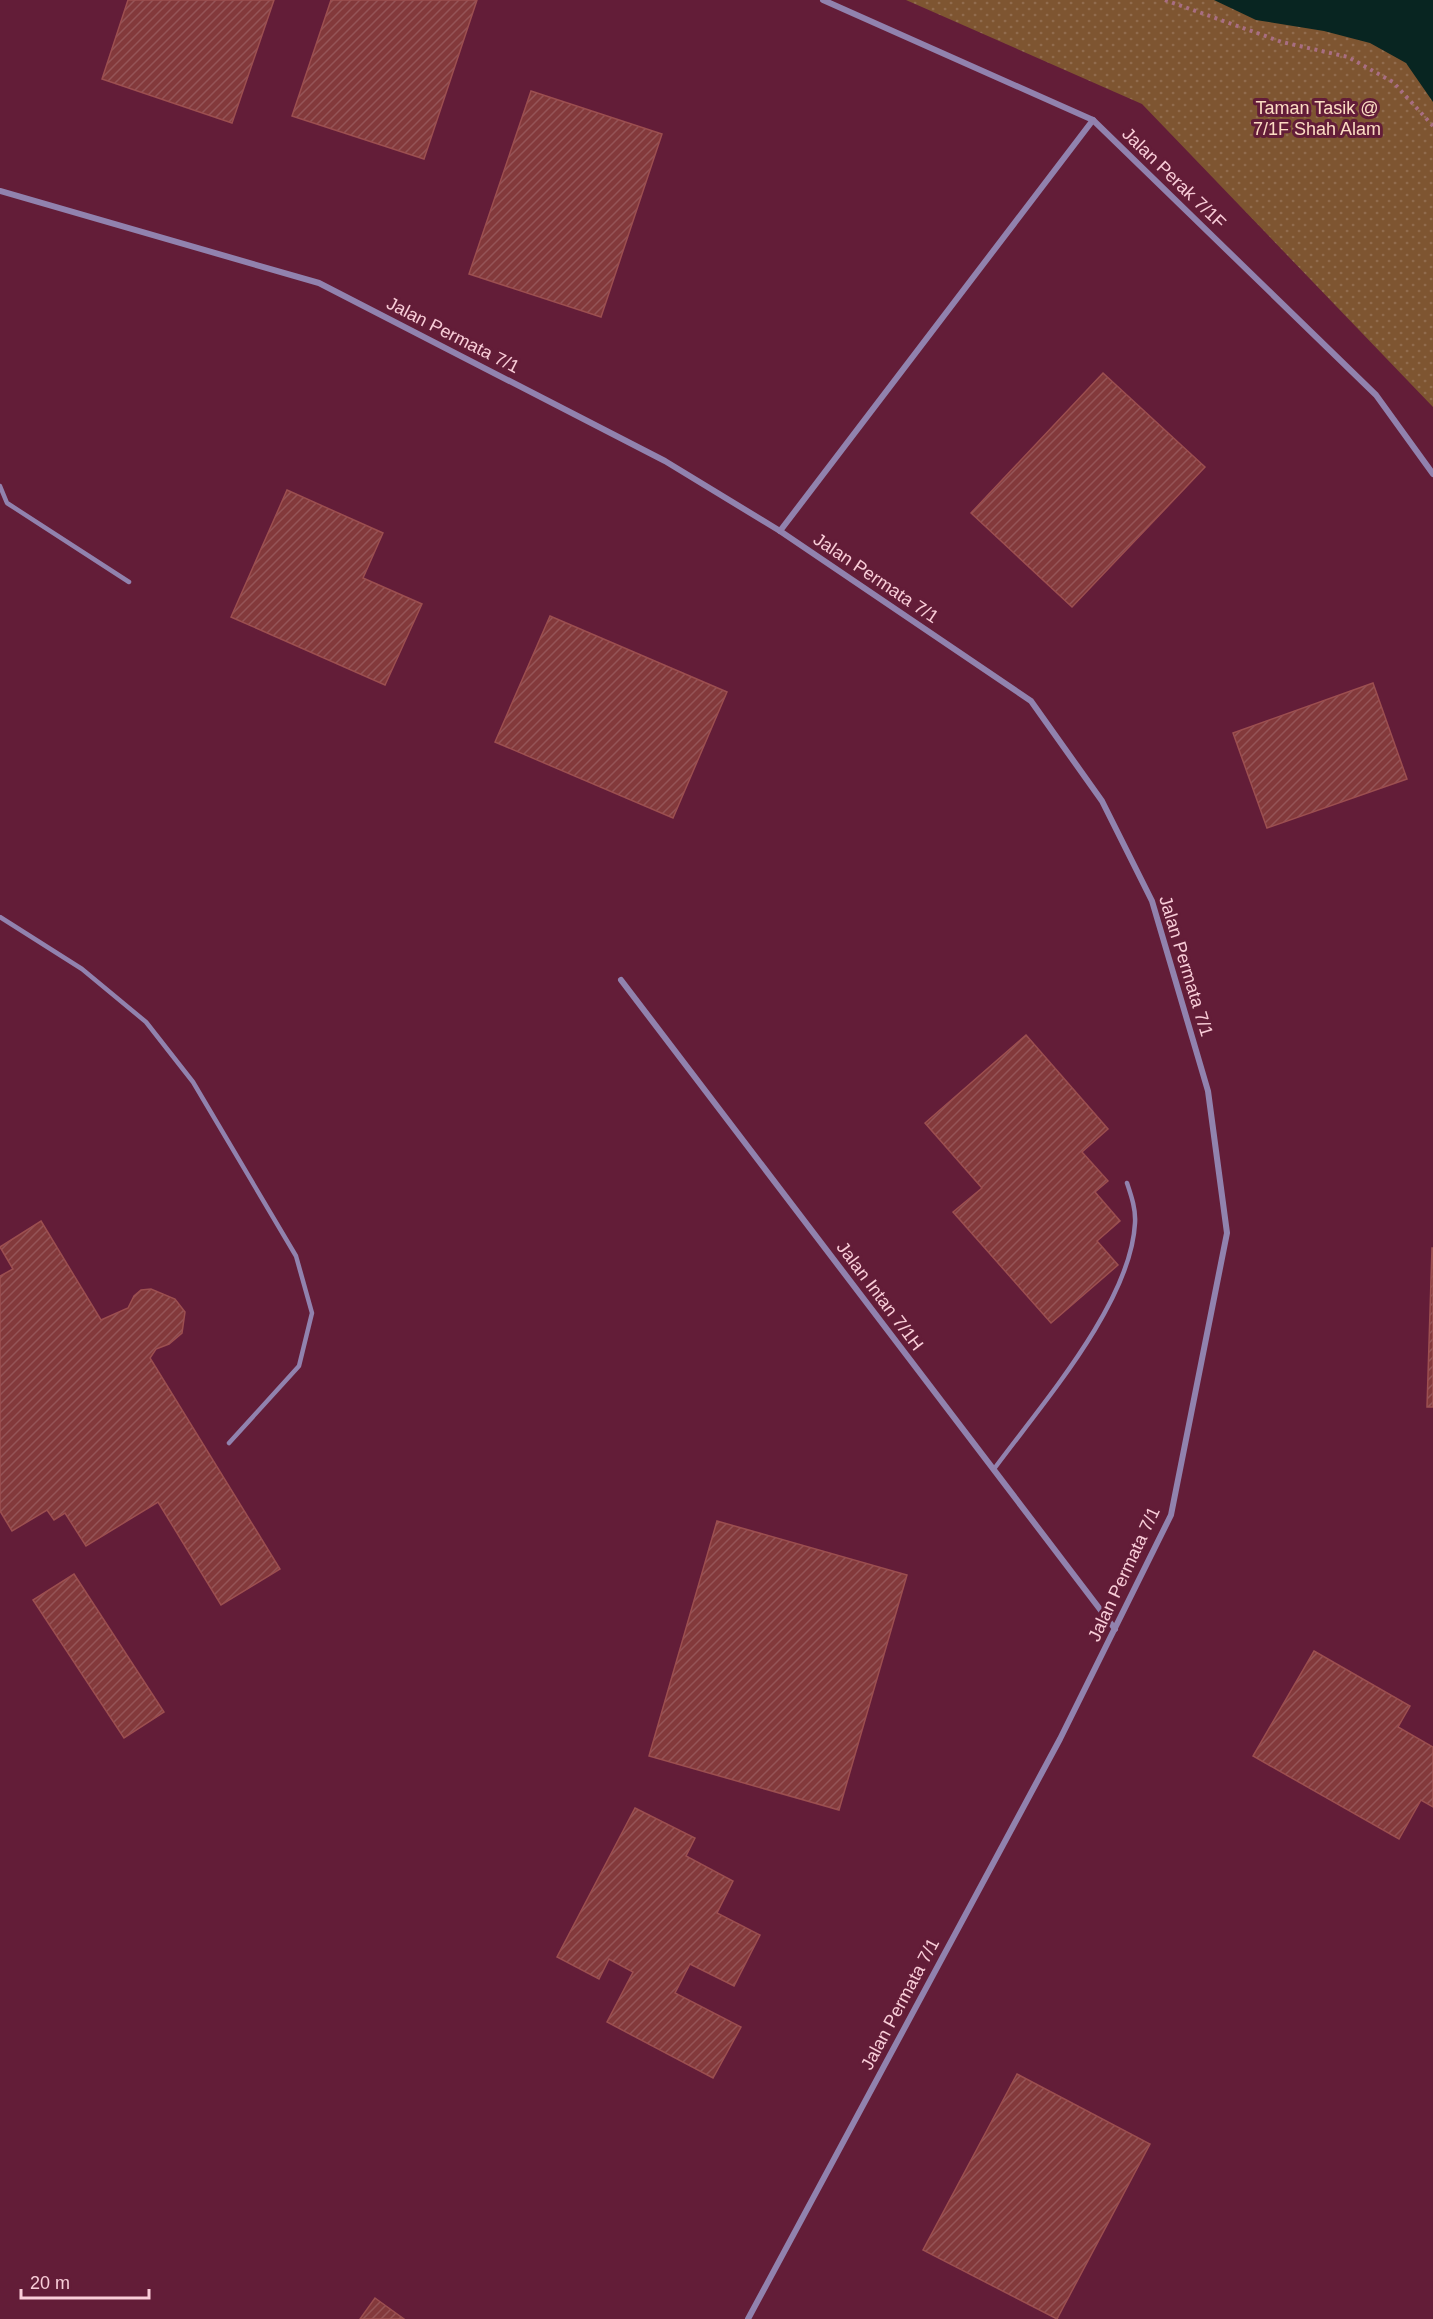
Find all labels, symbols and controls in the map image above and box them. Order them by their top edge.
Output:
park label: Taman Tasik @ 7/1F Shah Alam [1253,98,1381,139]
street label: Jalan Perak 7/1F [1118,124,1230,232]
street label: Jalan Permata 7/1 [383,293,523,377]
street label: Jalan Permata 7/1 [810,529,942,627]
street label: Jalan Permata 7/1 [1155,893,1217,1039]
street label: Jalan Intan 7/1H [833,1238,927,1354]
street label: Jalan Permata 7/1 [1084,1504,1164,1644]
street label: Jalan Permata 7/1 [857,1935,943,2073]
scale bar [21,2262,148,2300]
text: 20 m [30,2273,70,2293]

